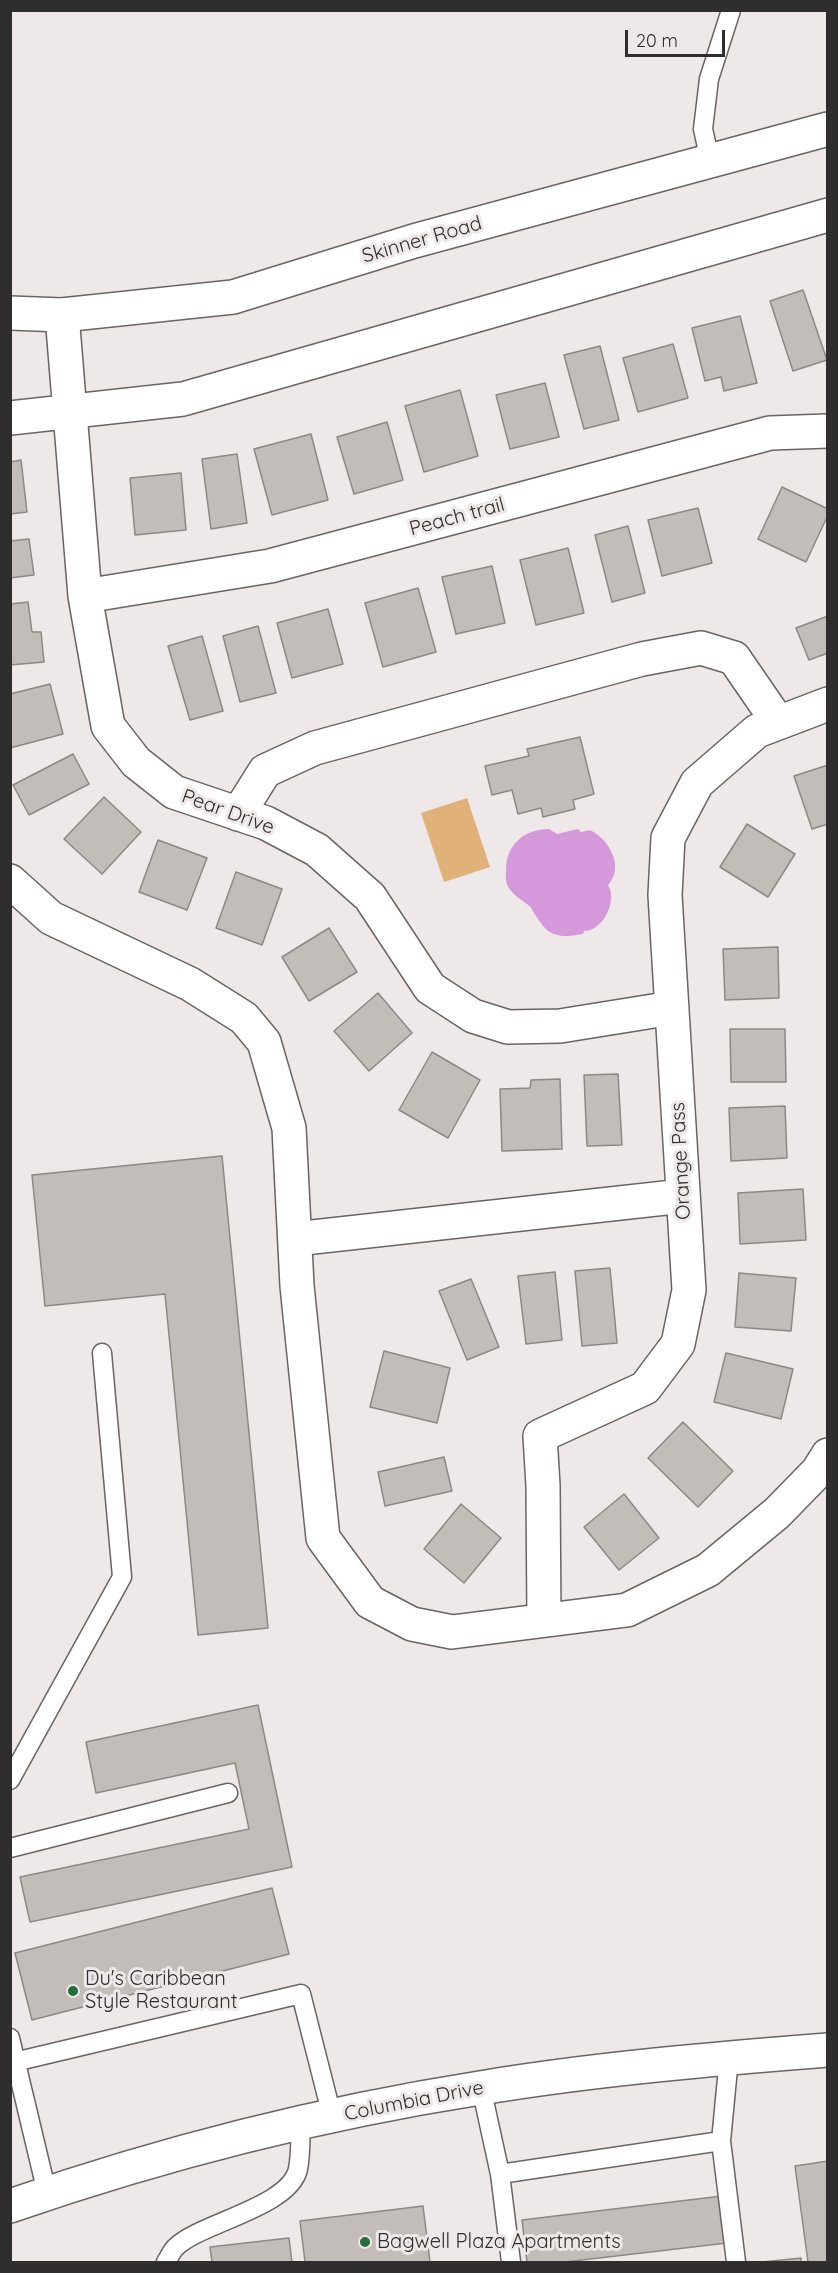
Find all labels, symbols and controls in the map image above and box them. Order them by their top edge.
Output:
scale bar [628,18,728,56]
text: 20 m [636,29,678,52]
street label: Skinner Road [359,211,485,269]
street label: Peach trail [407,493,507,541]
street label: Pear Drive [179,784,277,840]
street label: Orange Pass [666,1101,696,1221]
place label: Du's Caribbean Style Restaurant [85,1967,238,2014]
marker: Du's Caribbean Style Restaurant [66,1984,80,1998]
street label: Columbia Drive [342,2076,486,2126]
place label: Bagwell Plaza Apartments [377,2230,621,2254]
marker: Bagwell Plaza Apartments [358,2235,372,2249]

